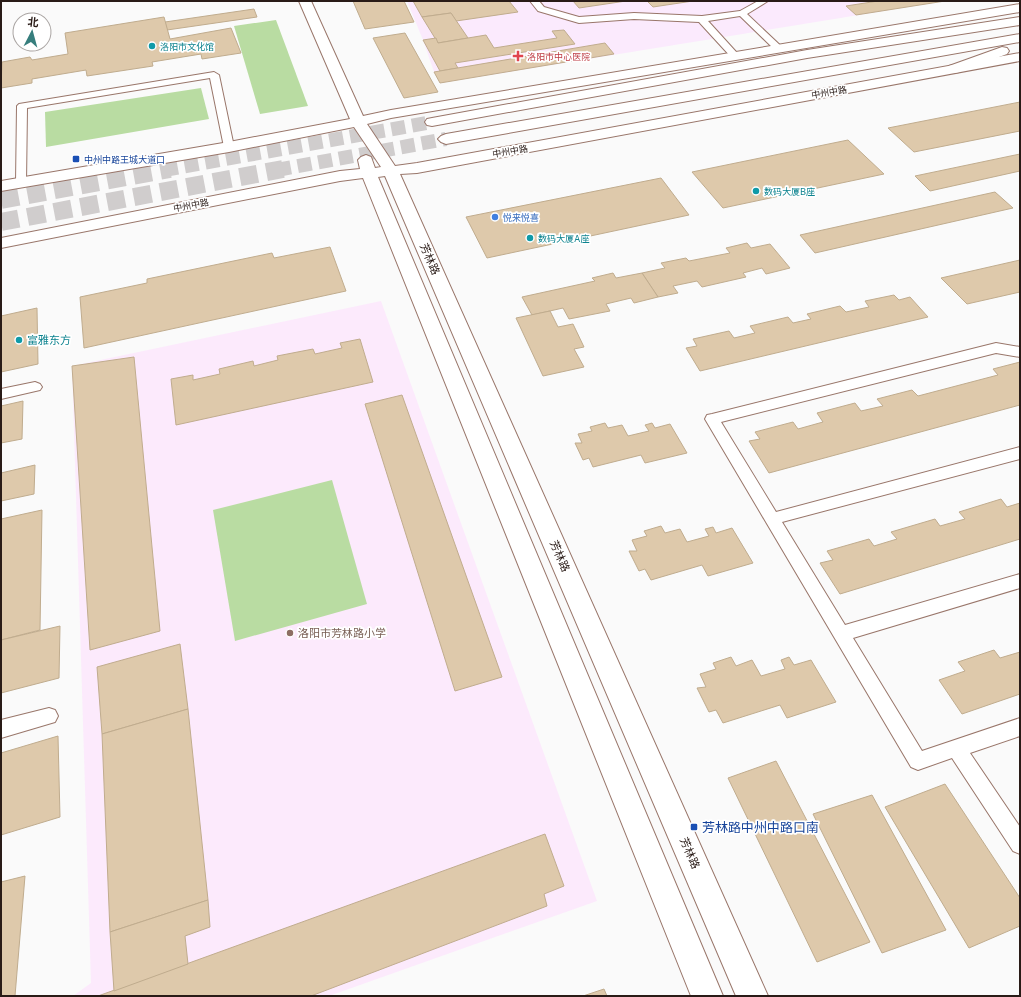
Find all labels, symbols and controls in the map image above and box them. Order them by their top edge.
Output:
north arrow [12,12,52,52]
text: 北 [27,16,39,29]
marker: 洛阳市文化馆 [147,41,157,51]
place label: 洛阳市文化馆 [160,41,214,52]
marker: 洛阳市中心医院 [512,50,524,62]
place label: 洛阳市中心医院 [527,51,590,62]
street label: 中州中路 [810,83,848,101]
street label: 中州中路 [491,142,529,160]
marker: 中州中路王城大道口 [71,154,81,164]
place label: 中州中路王城大道口 [84,154,165,165]
marker: 数码大厦B座 [751,186,761,196]
place label: 数码大厦B座 [764,186,815,197]
street label: 中州中路 [172,196,210,214]
marker: 悦来悦喜 [490,212,500,222]
place label: 悦来悦喜 [503,212,539,223]
marker: 数码大厦A座 [525,233,535,243]
place label: 数码大厦A座 [538,233,589,244]
street label: 芳林路 [418,241,442,277]
place label: 富雅东方 [27,334,71,346]
marker: 富雅东方 [14,335,24,345]
street label: 芳林路 [548,538,572,574]
place label: 洛阳市芳林路小学 [298,627,386,639]
marker: 洛阳市芳林路小学 [285,628,295,638]
place label: 芳林路中州中路口南 [702,820,819,835]
marker: 芳林路中州中路口南 [689,822,699,832]
street label: 芳林路 [678,835,702,871]

